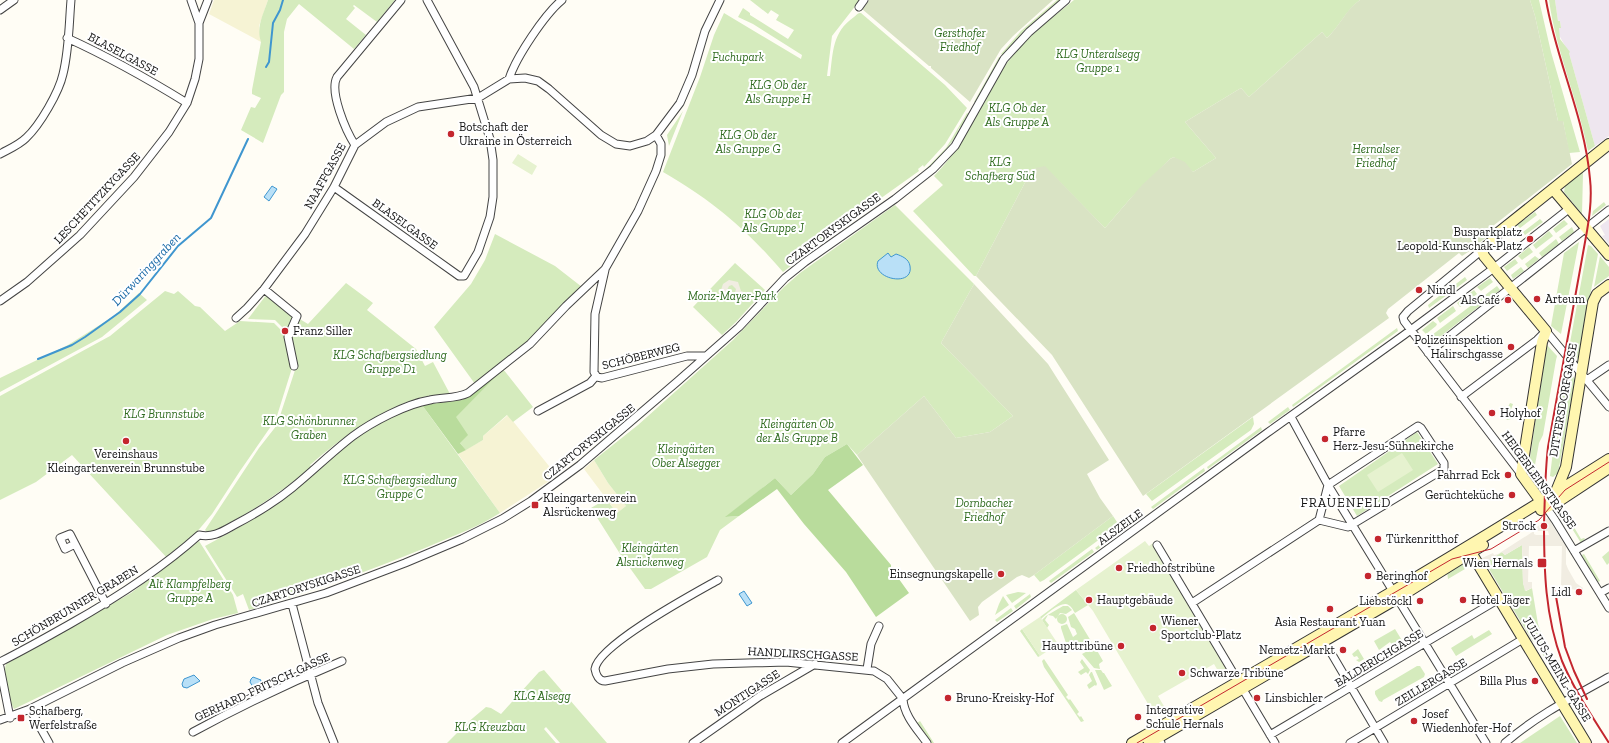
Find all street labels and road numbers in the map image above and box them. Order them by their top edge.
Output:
street label: BLASELGASSE [86,30,160,78]
street label: NAAFFGASSE [301,141,349,211]
street label: LESCHETITZKYGASSE [51,149,143,247]
street label: CZARTORYSKIGASSE [783,190,883,268]
street label: BLASELGASSE [370,196,440,252]
street label: SCHÖBERWEG [601,340,681,372]
street label: DITTERSDORFGASSE [1546,342,1580,458]
street label: CZARTORYSKIGASSE [540,401,638,483]
street label: HEIGERLEINSTRASSE [1499,428,1579,532]
street label: ALSZEILE [1095,506,1145,548]
street label: CZARTORYSKIGASSE [250,562,362,610]
street label: SCHÖNBRUNNER GRABEN [9,563,141,649]
street label: JULIUS-MEINL-GASSE [1520,614,1594,724]
street label: BALDERICHGASSE [1332,626,1426,690]
street label: HANDLIRSCHGASSE [747,644,859,664]
street label: GERHARD-FRITSCH-GASSE [192,649,332,725]
street label: ZEILLERGASSE [1393,655,1469,709]
street label: MONTIGASSE [712,667,782,719]

